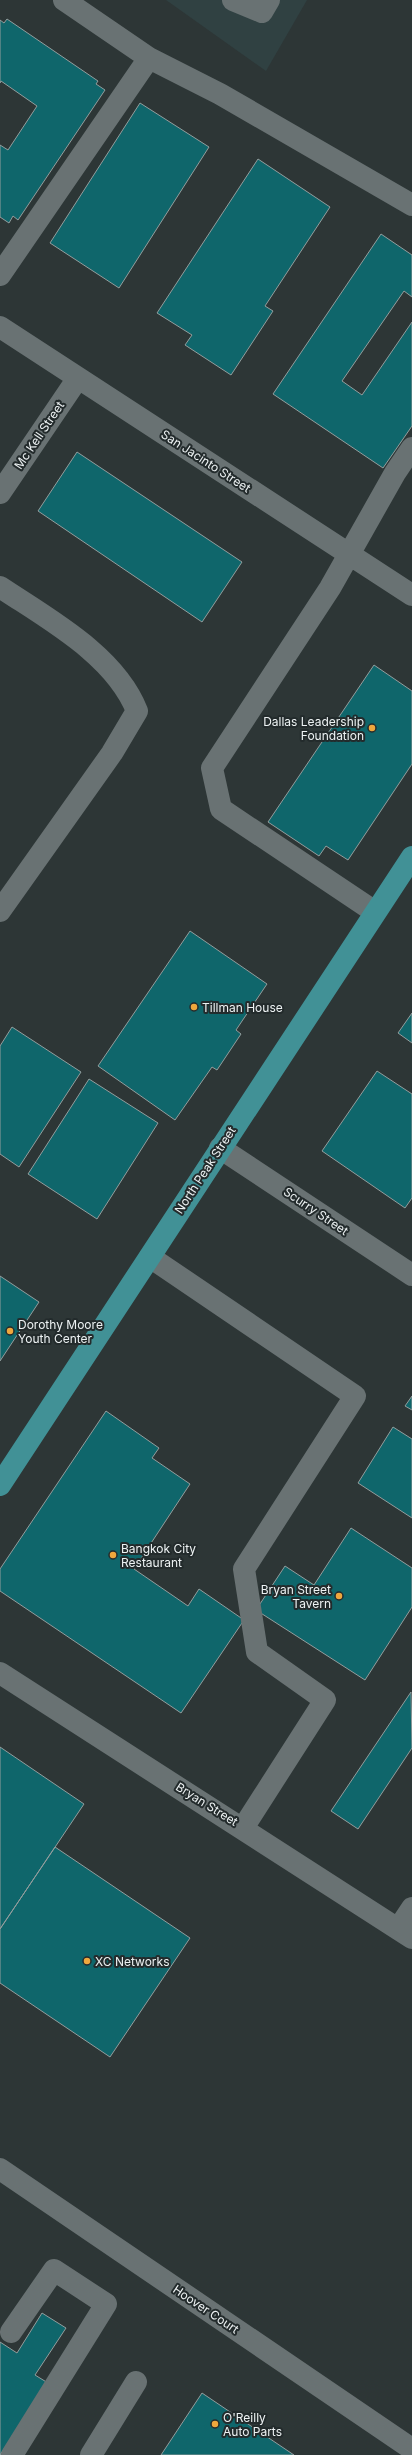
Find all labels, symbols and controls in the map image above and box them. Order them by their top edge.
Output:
street label: Mc Kell Street [11,398,67,472]
street label: San Jacinto Street [158,426,254,496]
place label: Dallas Leadership Foundation [263,714,364,743]
marker: Dallas Leadership Foundation [367,723,377,733]
place label: Tillman House [202,1000,283,1015]
marker: Tillman House [189,1002,199,1012]
street label: North Peak Street [171,1124,239,1216]
street label: Scurry Street [281,1184,351,1238]
place label: Dorothy Moore Youth Center [18,1317,103,1346]
marker: Dorothy Moore Youth Center [5,1326,15,1336]
place label: Bangkok City Restaurant [121,1541,196,1570]
marker: Bangkok City Restaurant [108,1550,118,1560]
place label: Bryan Street Tavern [261,1582,331,1611]
marker: Bryan Street Tavern [334,1591,344,1601]
street label: Bryan Street [173,1779,241,1829]
place label: XC Networks [95,1954,169,1969]
marker: XC Networks [82,1956,92,1966]
street label: Hoover Court [170,2281,242,2337]
place label: O'Reilly Auto Parts [223,2410,282,2439]
marker: O'Reilly Auto Parts [210,2419,220,2429]

